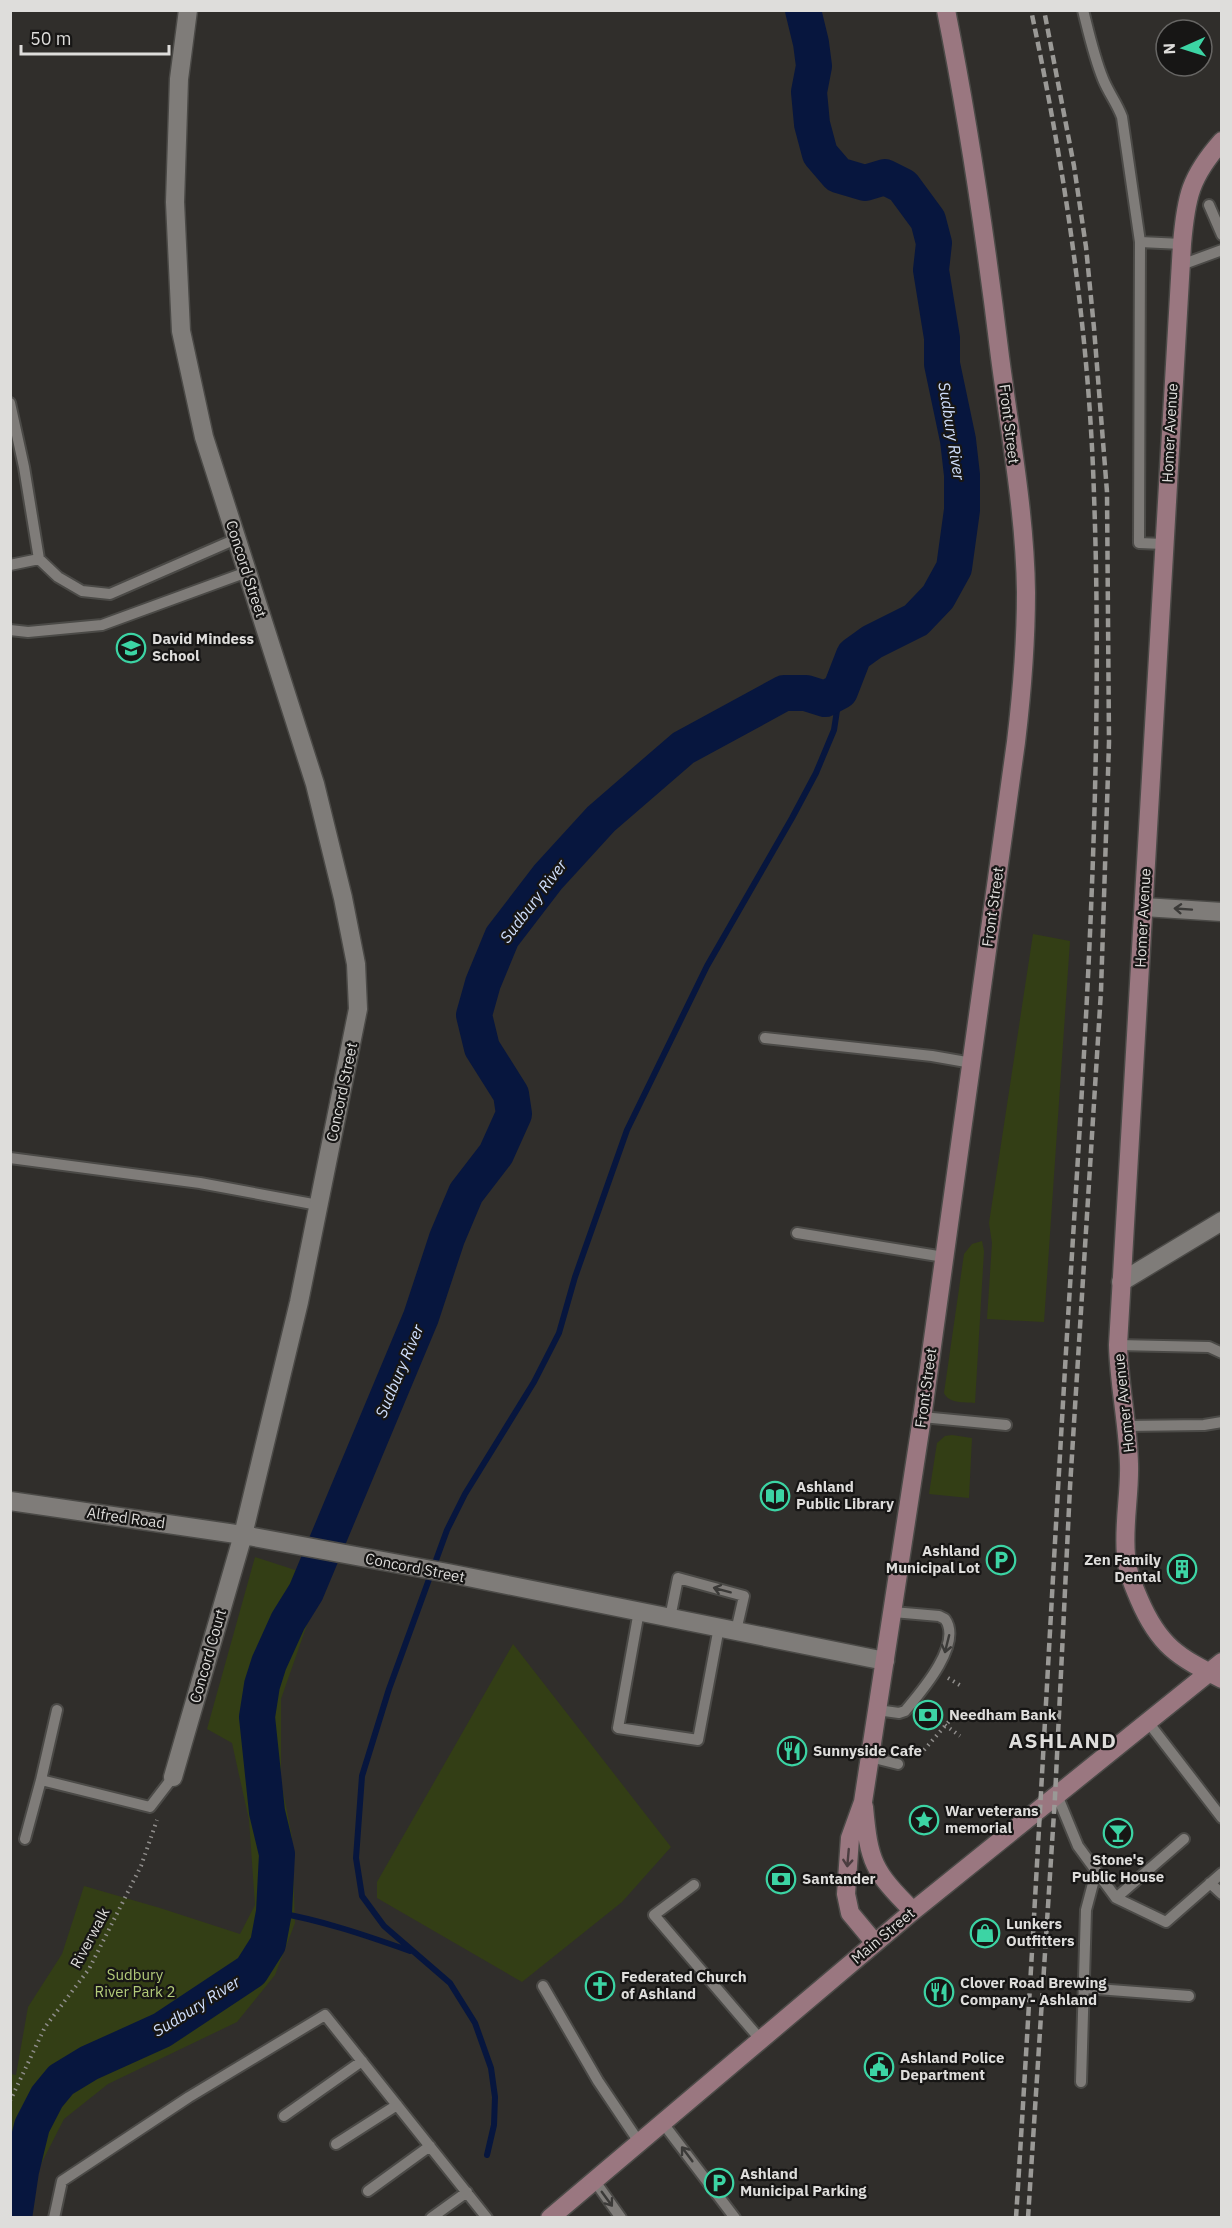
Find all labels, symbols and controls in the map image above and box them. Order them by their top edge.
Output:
scale bar [21,18,170,56]
north arrow [1154,18,1214,78]
text: 50 m [30,27,72,50]
text: N [1159,42,1179,55]
water label: Sudbury River [934,381,970,483]
street label: Front Street [995,383,1024,465]
street label: Homer Avenue [1157,383,1182,483]
street label: Concord Street [222,518,271,620]
place label: David Mindess School [152,629,254,665]
school or university icon: David Mindess School [115,632,147,664]
water label: Sudbury River [495,854,571,947]
street label: Front Street [978,866,1008,948]
street label: Homer Avenue [1130,868,1155,968]
one-way arrow [1173,904,1193,915]
street label: Concord Street [322,1041,361,1143]
water label: Sudbury River [370,1320,428,1421]
street label: Front Street [911,1347,941,1429]
street label: Homer Avenue [1109,1353,1138,1454]
place label: Ashland Public Library [796,1477,894,1513]
library icon: Ashland Public Library [759,1480,791,1512]
street label: Alfred Road [86,1503,166,1532]
place label: Ashland Municipal Lot [886,1541,980,1577]
parking icon: Ashland Municipal Lot [985,1544,1017,1576]
street label: Concord Street [364,1549,466,1586]
place label: Zen Family Dental [1084,1550,1161,1586]
building icon: Zen Family Dental [1166,1553,1198,1585]
one-way arrow [713,1584,732,1595]
street label: Concord Court [185,1607,230,1705]
one-way arrow [941,1634,953,1653]
bank icon: Needham Bank [912,1699,944,1731]
place label: Needham Bank [949,1705,1057,1724]
district label: ASHLAND [1009,1726,1117,1754]
restaurant icon: Sunnyside Cafe [776,1735,808,1767]
place label: Sunnyside Cafe [813,1741,922,1760]
place label: War veterans memorial [945,1801,1039,1837]
place icon: War veterans memorial [908,1804,940,1836]
bar icon: Stone's Public House [1102,1817,1134,1849]
one-way arrow [842,1847,853,1867]
place label: Stone's Public House [1072,1850,1164,1886]
bank icon: Santander [765,1863,797,1895]
place label: Santander [802,1869,876,1888]
street label: Riverwalk [66,1904,113,1971]
street label: Main Street [847,1904,918,1968]
place label: Lunkers Outfitters [1006,1914,1075,1950]
shop icon: Lunkers Outfitters [969,1917,1001,1949]
park label: Sudbury River Park 2 [95,1965,175,2001]
place label: Federated Church of Ashland [621,1967,747,2003]
church icon: Federated Church of Ashland [584,1970,616,2002]
water label: Sudbury River [149,1971,244,2041]
place label: Clover Road Brewing Company - Ashland [960,1973,1107,2009]
restaurant icon: Clover Road Brewing Company - Ashland [923,1976,955,2008]
place label: Ashland Police Department [900,2048,1004,2084]
public building icon: Ashland Police Department [863,2051,895,2083]
one-way arrow [680,2147,693,2163]
place label: Ashland Municipal Parking [740,2164,867,2200]
parking icon: Ashland Municipal Parking [703,2167,735,2199]
one-way arrow [601,2190,613,2206]

